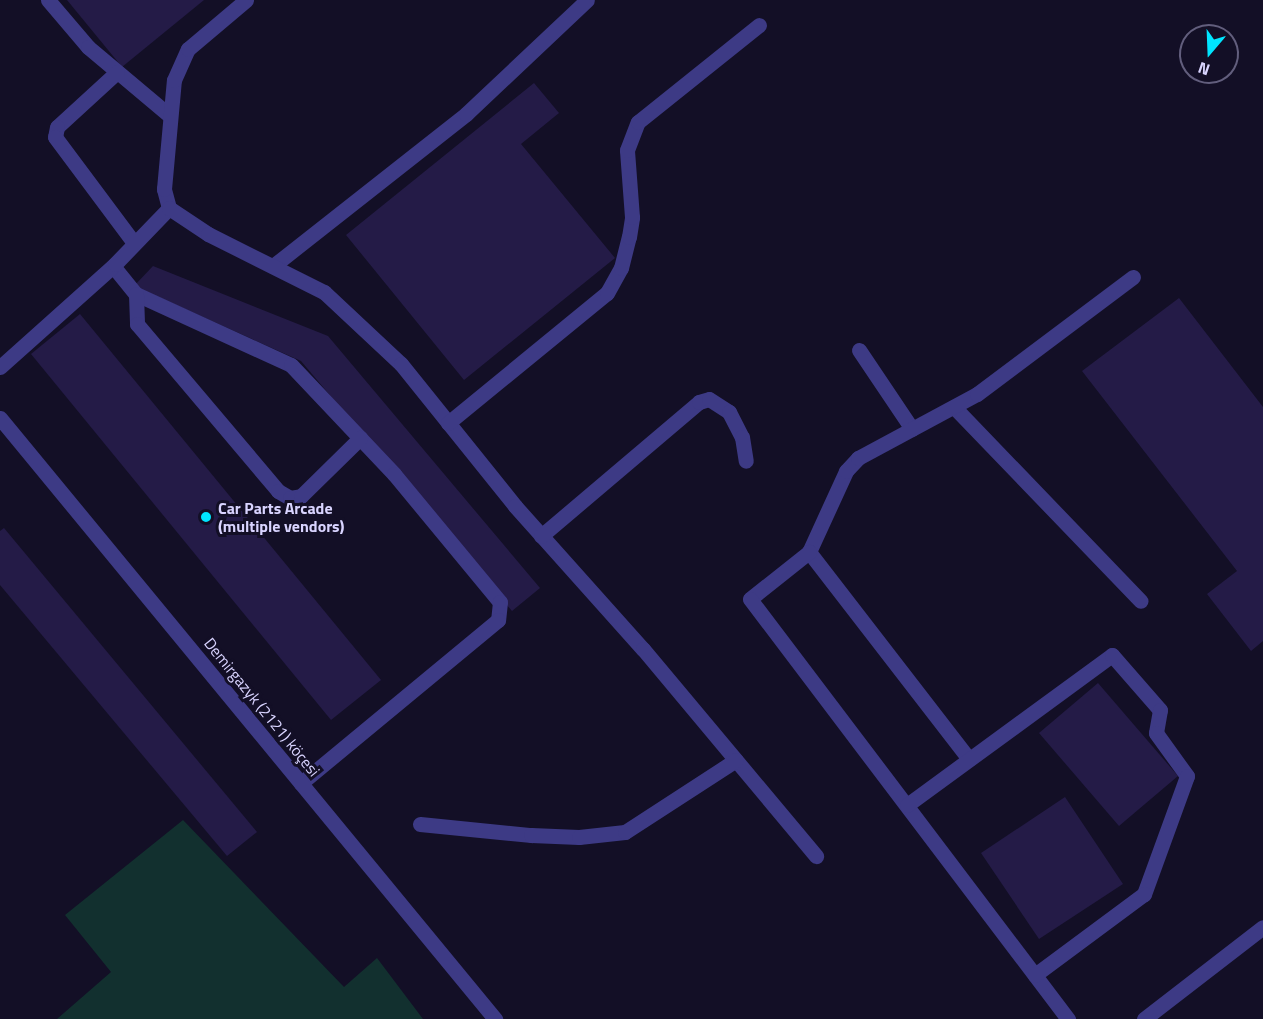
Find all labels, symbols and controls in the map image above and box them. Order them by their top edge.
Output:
north arrow [1179,24,1239,84]
text: N [1195,56,1213,82]
place label: Car Parts Arcade (multiple vendors) [218,498,344,536]
marker: Car Parts Arcade (multiple vendors) [199,510,213,524]
street label: Demirgazyk (2121) köçesi [200,634,324,780]

